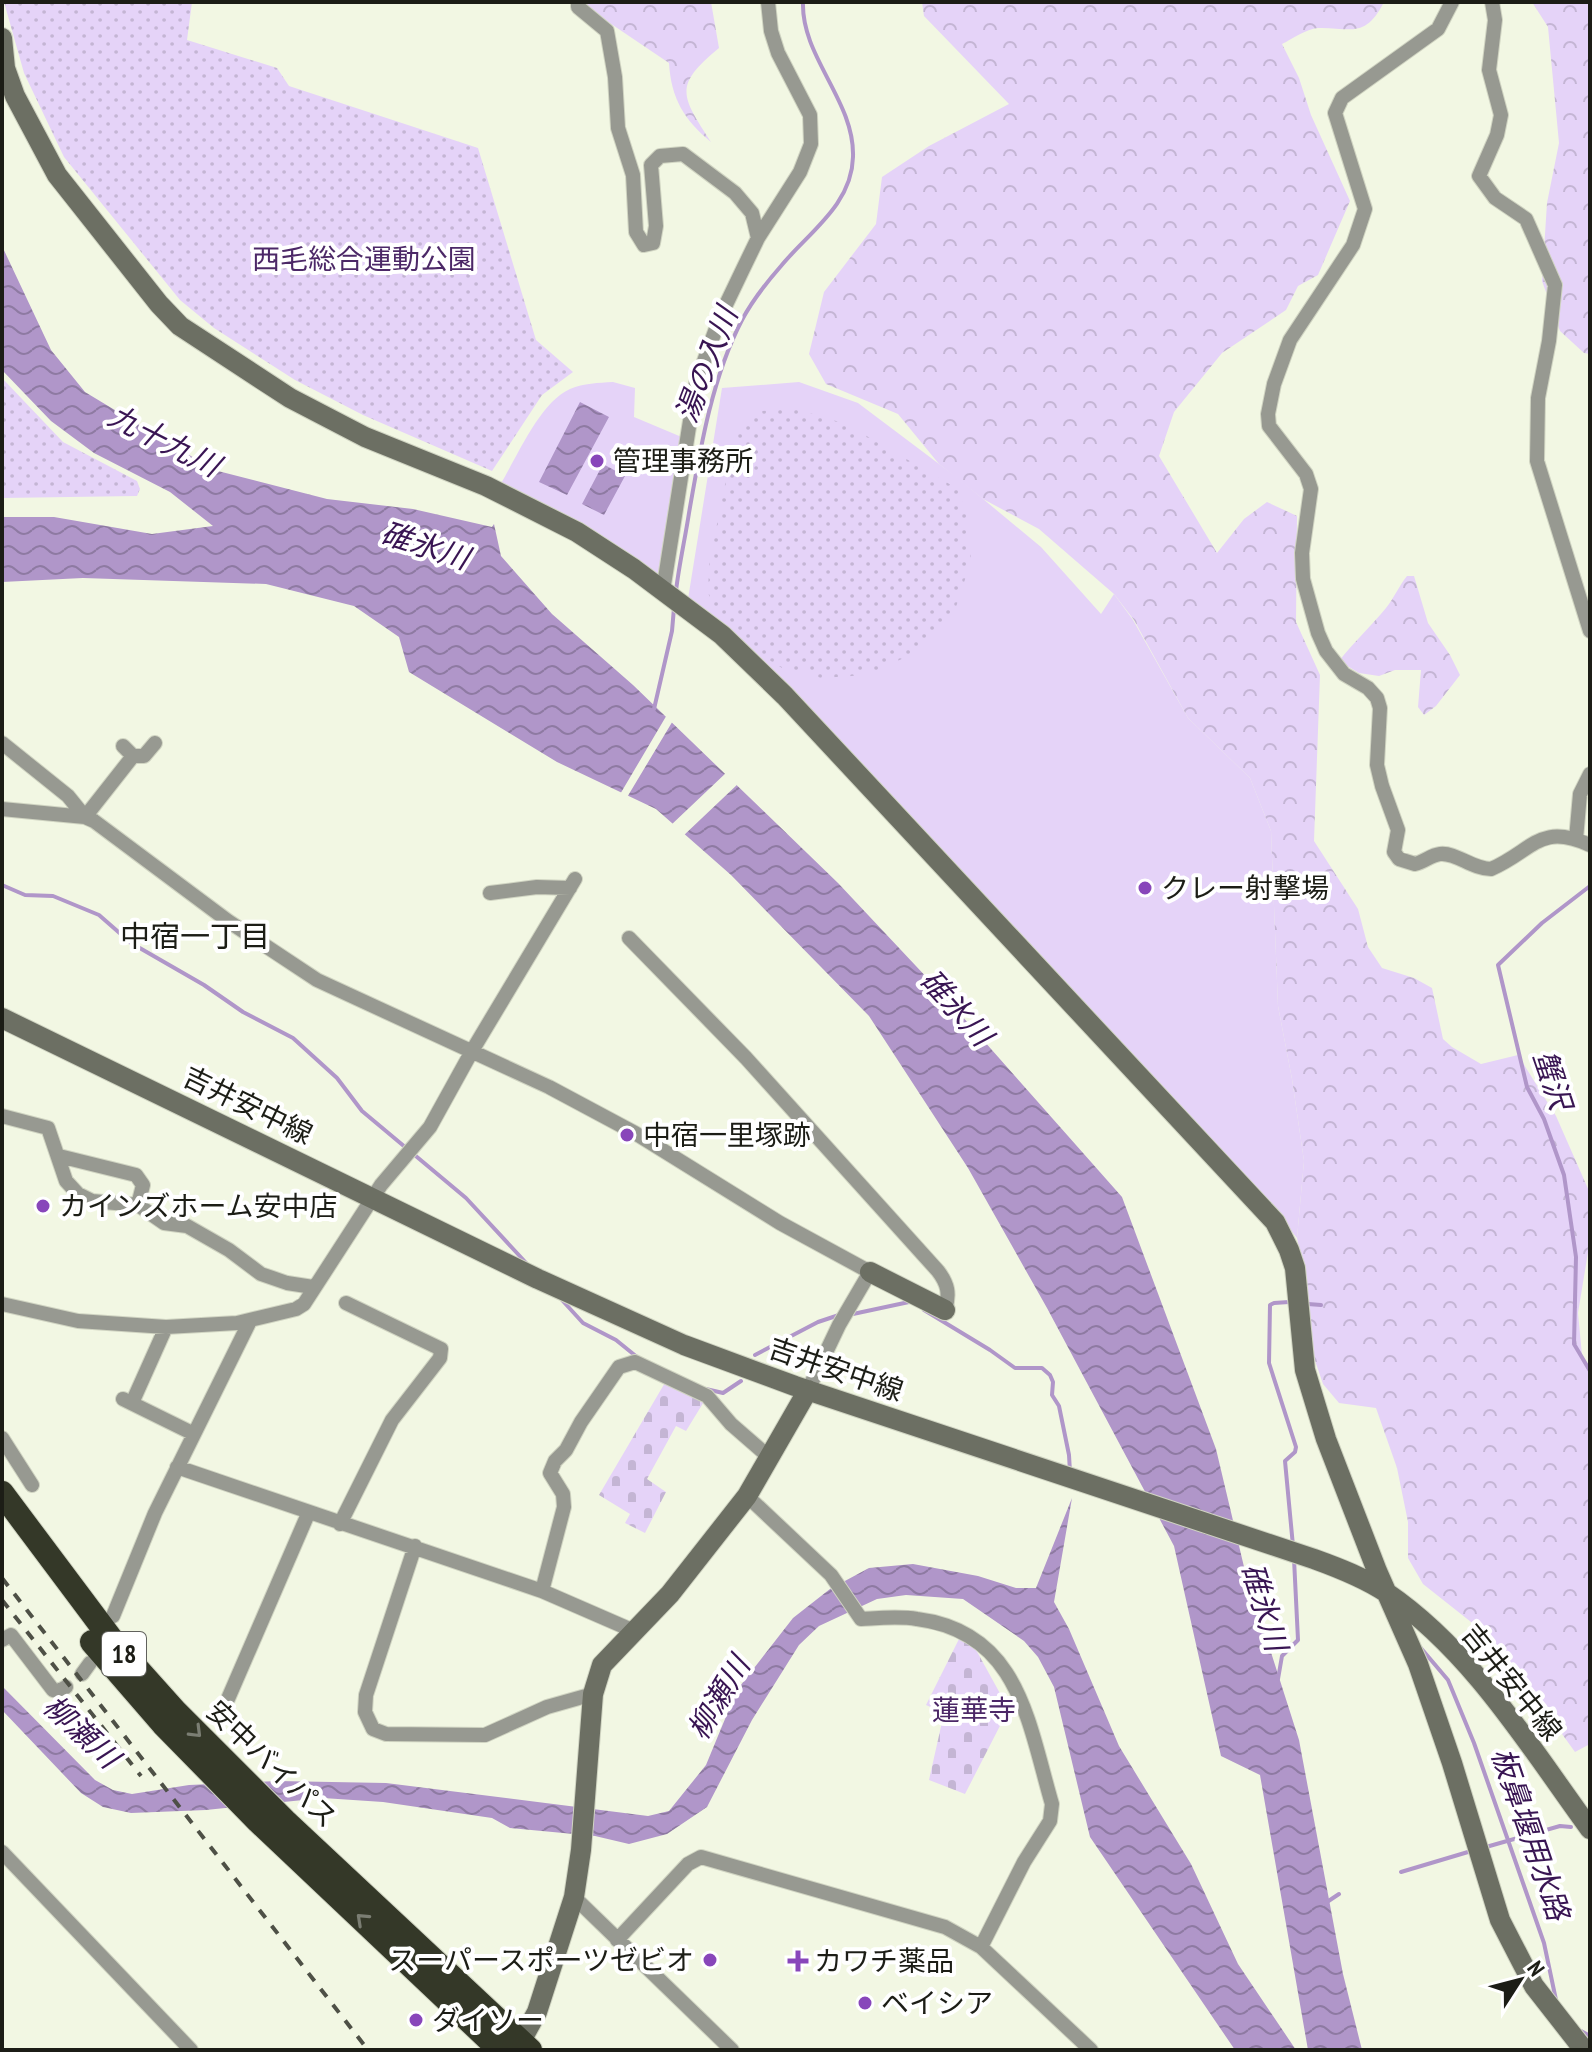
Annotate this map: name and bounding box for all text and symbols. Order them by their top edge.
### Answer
park label: 西毛総合運動公園 [252,240,476,277]
water label: 湯の入川 [666,299,746,427]
water label: 九十九川 [102,395,230,486]
place label: 管理事務所 [613,442,753,479]
marker: 管理事務所 [588,452,606,470]
water label: 碓氷川 [377,512,477,578]
place label: クレー射撃場 [1161,869,1329,906]
marker: クレー射撃場 [1136,879,1154,897]
district label: 中宿一丁目 [120,916,270,955]
water label: 碓氷川 [913,961,1004,1056]
water label: 蟹沢 [1526,1045,1582,1118]
street label: 吉井安中線 [177,1057,319,1152]
place label: 中宿一里塚跡 [643,1116,811,1153]
marker: 中宿一里塚跡 [618,1126,636,1144]
place label: カインズホーム安中店 [59,1187,338,1224]
marker: カインズホーム安中店 [34,1197,52,1215]
street label: 吉井安中線 [764,1328,908,1409]
water label: 碓氷川 [1234,1558,1298,1658]
street label: 吉井安中線 [1454,1616,1571,1748]
road number: 18 [102,1632,146,1676]
water label: 柳瀬川 [678,1646,759,1746]
water label: 柳瀬川 [36,1686,130,1778]
park label: 蓮華寺 [932,1691,1016,1728]
street label: 安中バイパス [199,1692,345,1835]
one-way arrow [187,1723,201,1737]
water label: 板鼻堰用水路 [1484,1742,1580,1928]
one-way arrow [357,1914,371,1929]
north arrow [1480,1940,1560,2020]
place label: スーパースポーツゼビオ [388,1941,694,1978]
place label: カワチ薬品 [814,1942,954,1979]
marker: スーパースポーツゼビオ [701,1951,719,1969]
marker: カワチ薬品 [789,1952,807,1970]
text: N [1521,1955,1551,1981]
place label: ベイシア [881,1984,993,2021]
marker: ベイシア [856,1994,874,2012]
place label: ダイソー [432,2001,544,2038]
marker: ダイソー [407,2011,425,2029]

